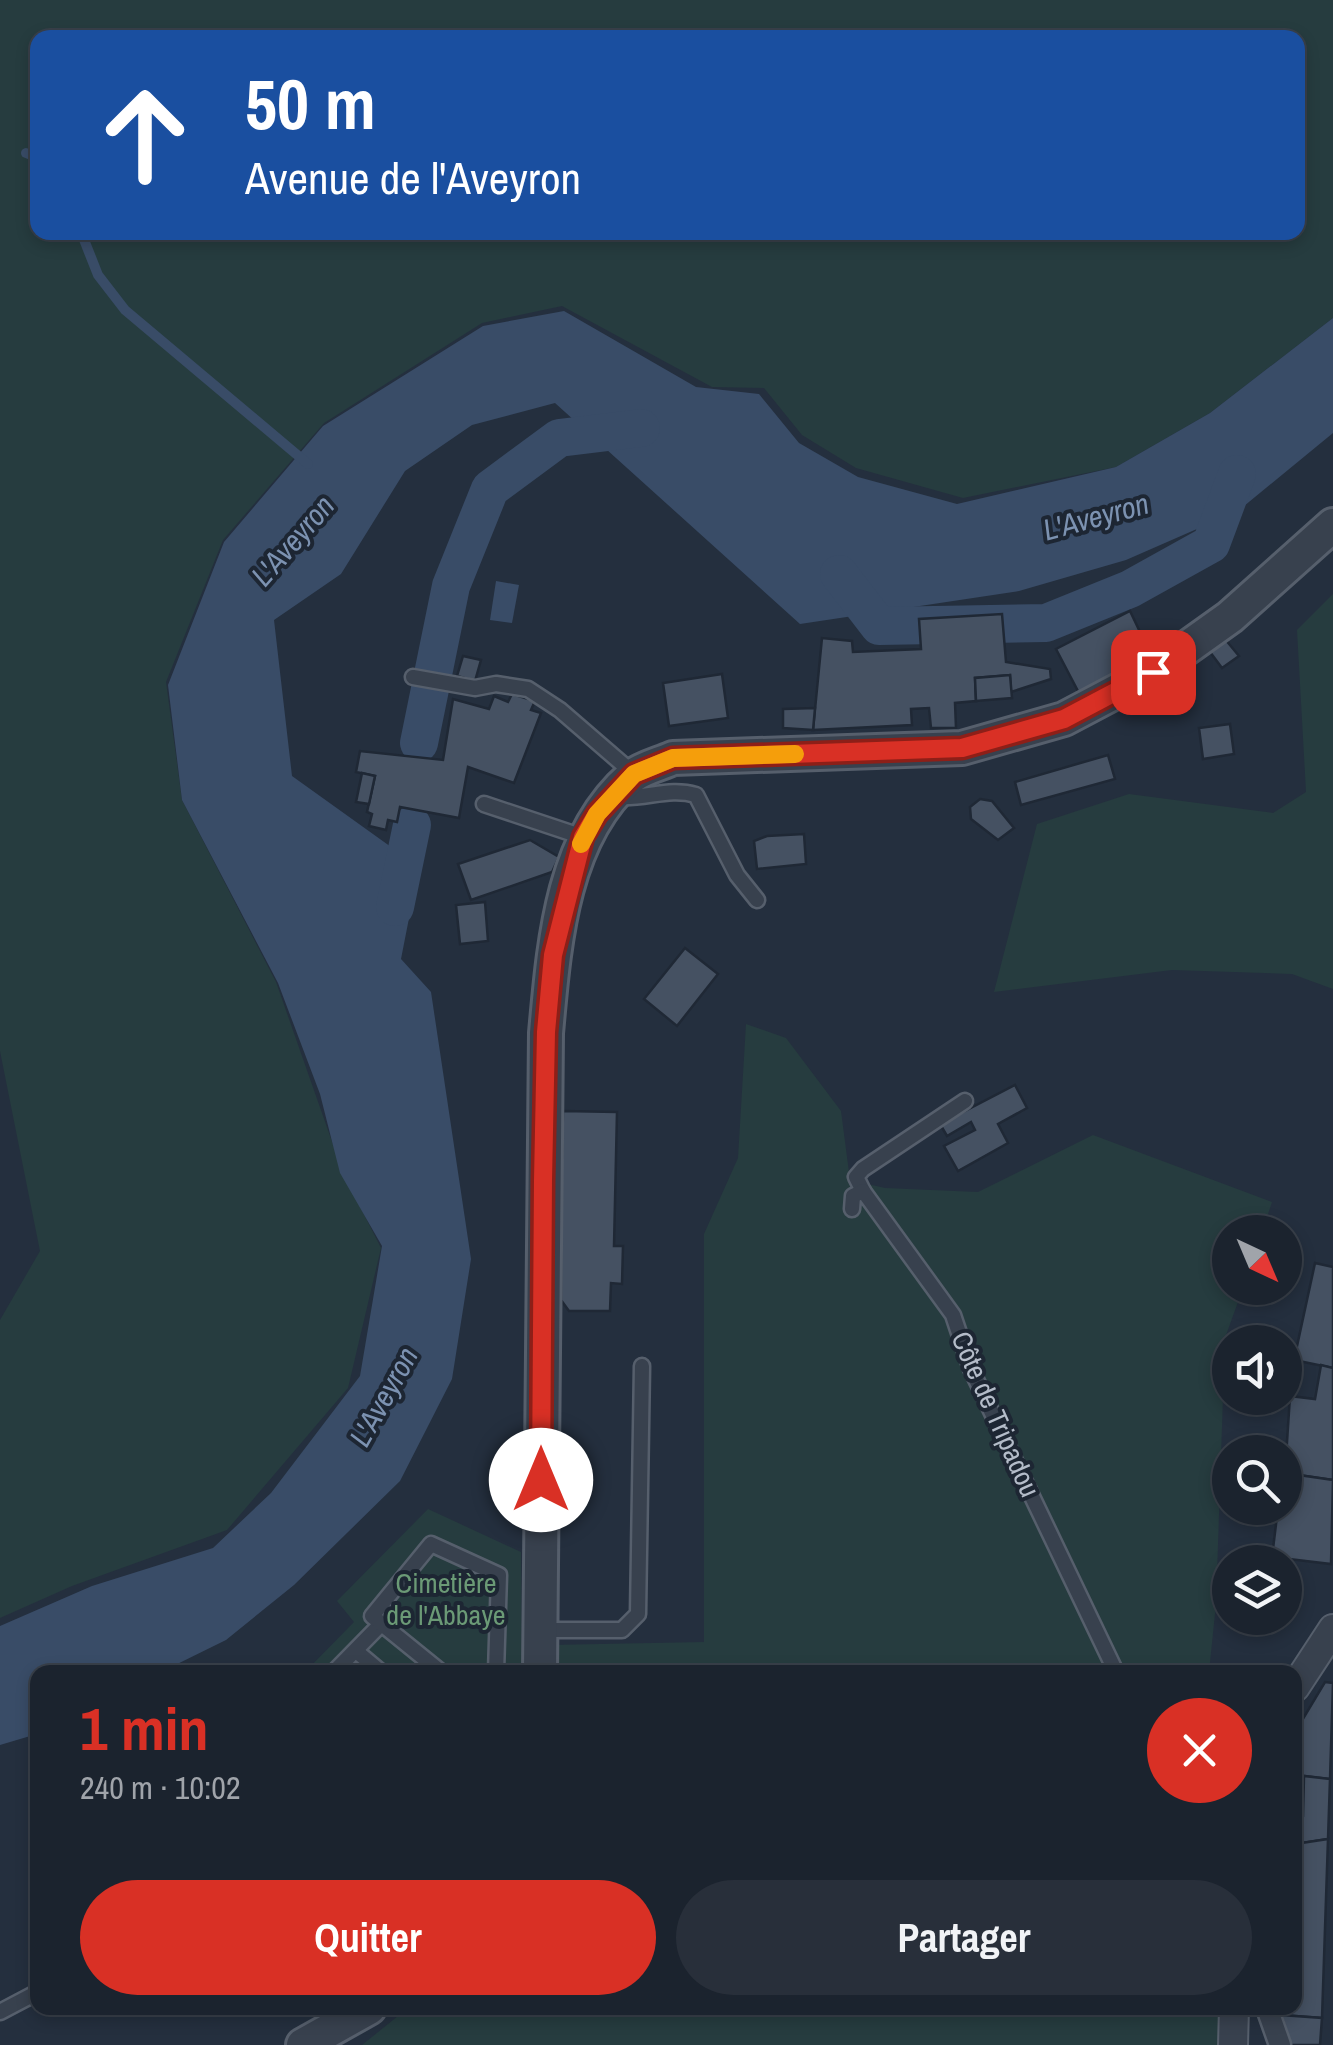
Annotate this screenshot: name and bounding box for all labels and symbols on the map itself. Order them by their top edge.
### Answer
water label: L'Aveyron [1038,483,1153,549]
water label: L'Aveyron [242,486,343,594]
pin [1111,630,1196,715]
north arrow [1212,1215,1302,1305]
street label: Côte de Tripadou [943,1325,1049,1503]
water label: L'Aveyron [339,1340,427,1453]
position arrow [489,1428,593,1532]
park label: Cimetière de l'Abbaye [386,1564,506,1634]

